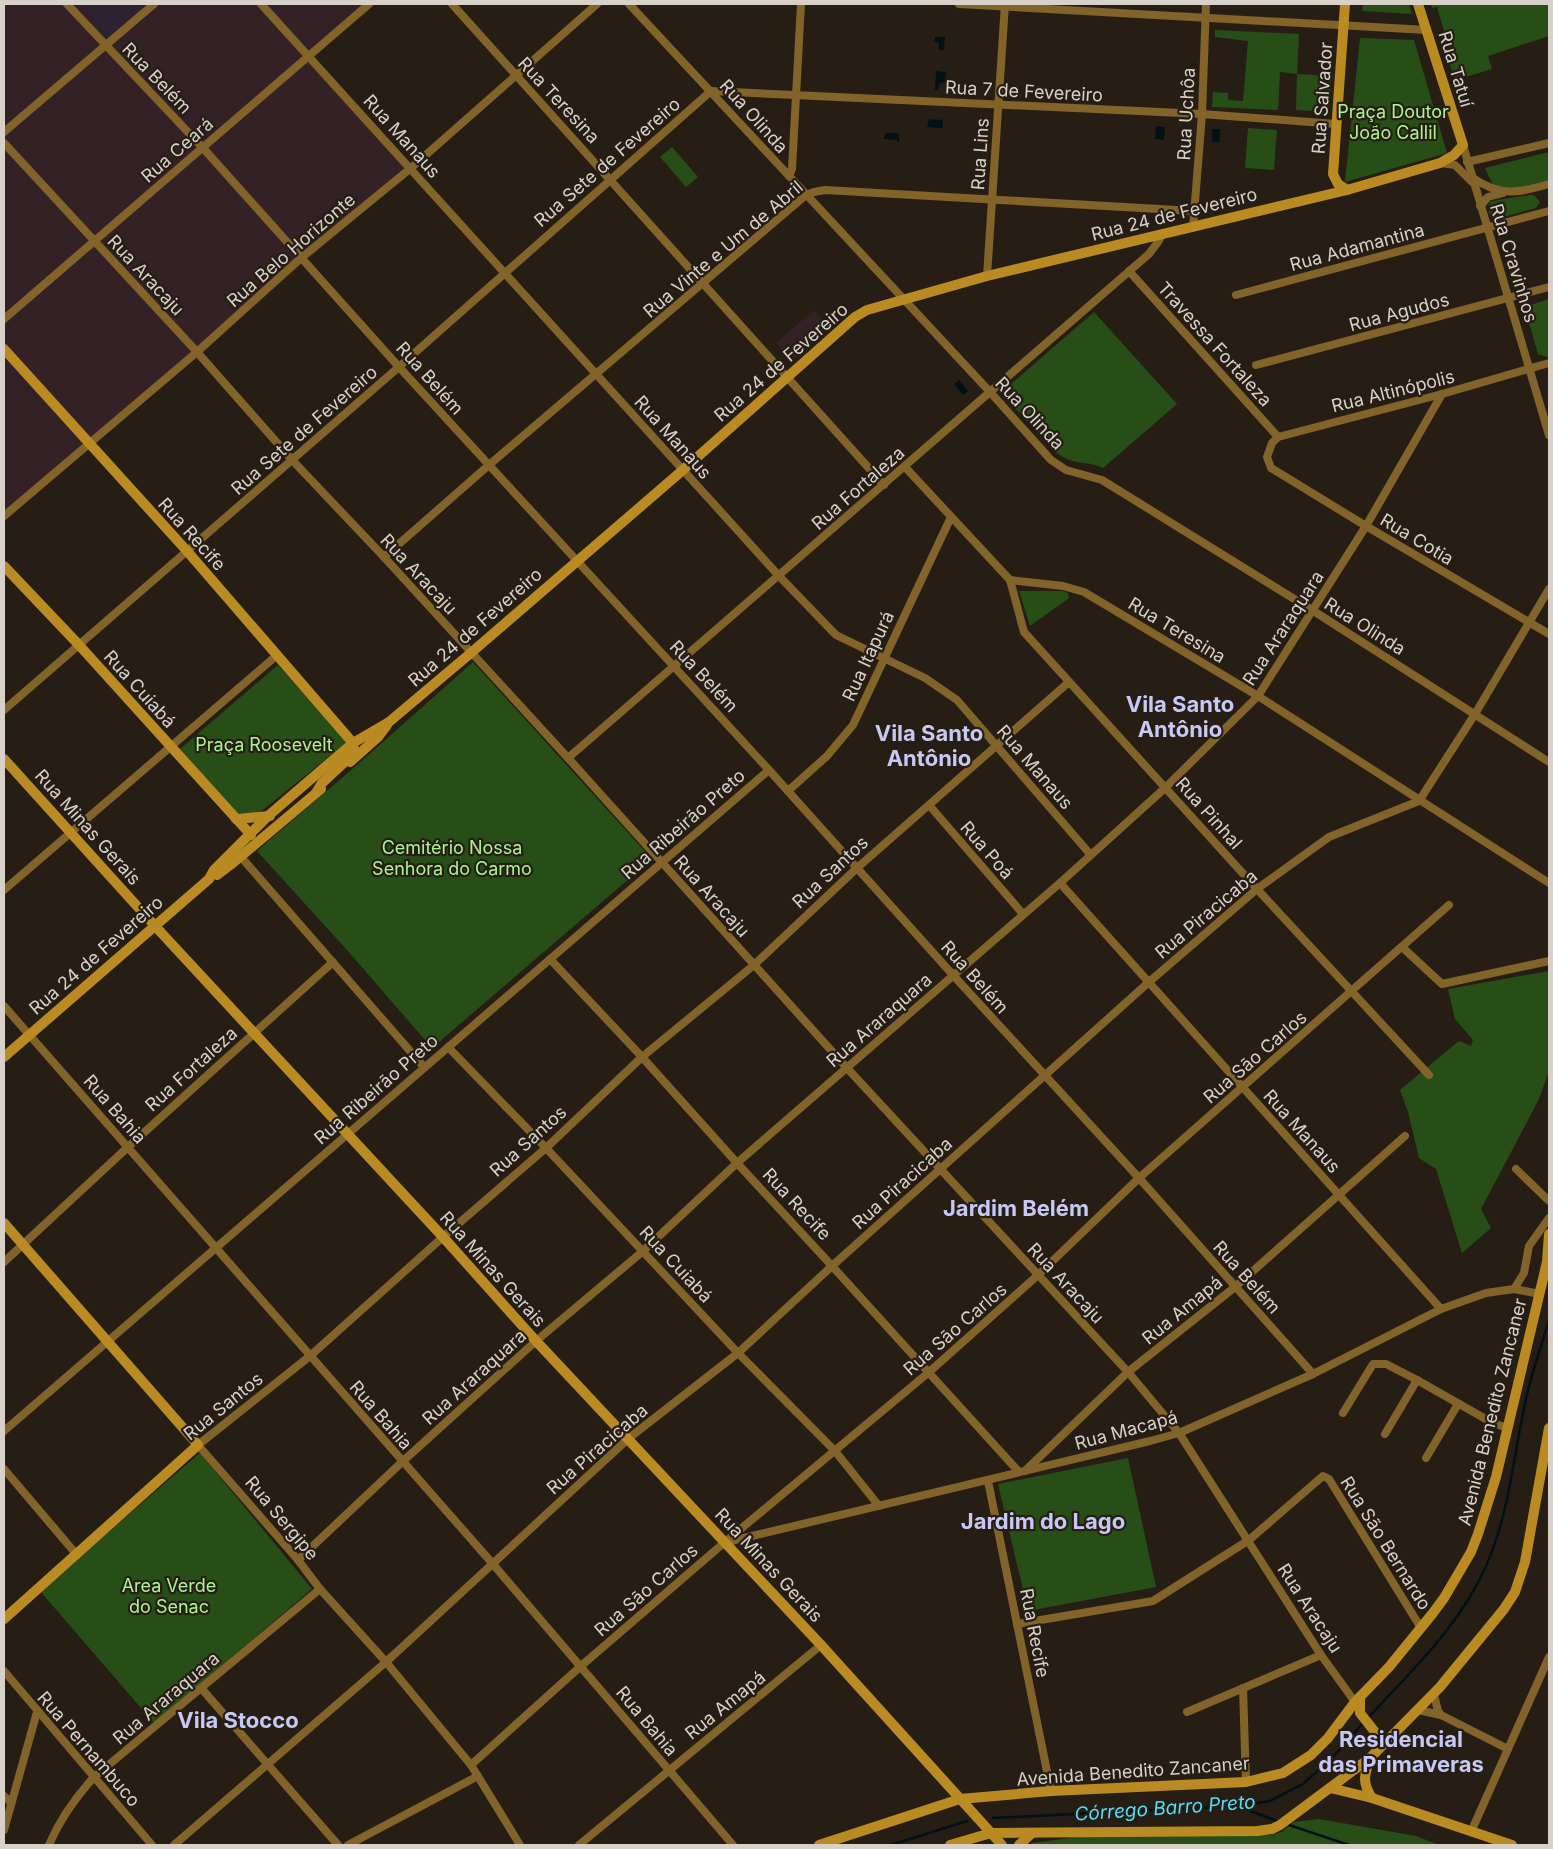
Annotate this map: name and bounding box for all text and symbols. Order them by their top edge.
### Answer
street label: Rua Tatuí [1434,28,1478,110]
street label: Rua Belém [118,38,196,118]
street label: Rua Salvador [1308,41,1336,155]
street label: Rua Teresina [514,53,604,147]
street label: Rua Uchôa [1173,67,1199,161]
street label: Rua Olinda [716,75,792,157]
street label: Rua 7 de Fevereiro [944,76,1104,106]
street label: Rua Manaus [359,90,445,182]
street label: Rua Sete de Fevereiro [530,93,684,231]
park label: Praça Doutor João Callil [1337,101,1449,143]
street label: Rua Ceará [137,113,217,187]
street label: Rua Lins [967,117,993,191]
street label: Rua Vinte e Um de Abril [639,176,807,322]
street label: Rua 24 de Fevereiro [1089,183,1259,245]
street label: Rua Belo Horizonte [223,189,359,311]
street label: Rua Cravinhos [1486,201,1542,325]
street label: Rua Adamantina [1287,219,1427,275]
street label: Rua Aracaju [103,230,189,320]
street label: Travessa Fortaleza [1154,277,1276,411]
street label: Rua Agudos [1347,289,1451,335]
street label: Rua 24 de Fevereiro [710,298,852,426]
street label: Rua Belém [392,337,468,419]
street label: Rua Sete de Fevereiro [227,361,381,499]
street label: Rua Altinópolis [1329,366,1457,416]
street label: Rua Olinda [991,372,1069,454]
street label: Rua Manaus [630,391,716,483]
street label: Rua Fortaleza [807,442,909,534]
street label: Rua Recife [154,493,230,575]
street label: Rua Cotia [1377,509,1457,569]
street label: Rua Aracaju [376,529,462,619]
street label: Rua 24 de Fevereiro [404,563,546,691]
street label: Rua Araraquara [1238,567,1328,689]
street label: Rua Teresina [1125,593,1229,667]
street label: Rua Olinda [1321,593,1409,659]
street label: Rua Itapurá [838,608,898,704]
street label: Rua Belém [666,636,742,716]
street label: Rua Cuiabá [100,646,180,732]
district label: Vila Santo Antônio [1126,691,1234,742]
district label: Vila Santo Antônio [875,720,983,771]
street label: Rua Manaus [993,721,1077,813]
park label: Praça Roosevelt [195,734,333,755]
street label: Rua Minas Gerais [31,765,145,889]
street label: Rua Ribeirão Preto [617,765,749,883]
street label: Rua Pinhal [1171,773,1247,853]
street label: Rua Poá [956,817,1018,883]
street label: Rua Santos [788,832,872,912]
park label: Cemitério Nossa Senhora do Carmo [372,837,532,879]
street label: Rua Aracaju [670,851,754,941]
street label: Rua Piracicaba [1151,865,1261,963]
street label: Rua 24 de Fevereiro [25,891,167,1019]
street label: Rua Belém [937,936,1013,1018]
street label: Rua Araraquara [822,969,936,1071]
street label: Rua São Carlos [1199,1006,1311,1108]
street label: Rua Fortaleza [141,1022,241,1116]
street label: Rua Ribeirão Preto [310,1030,442,1148]
street label: Rua Bahia [79,1070,151,1148]
street label: Rua Manaus [1259,1085,1345,1177]
street label: Rua Santos [485,1101,571,1181]
street label: Rua Piracicaba [848,1133,956,1233]
street label: Rua Recife [758,1164,836,1244]
district label: Jardim Belém [943,1195,1089,1221]
street label: Rua Minas Gerais [436,1207,550,1331]
street label: Rua Cuiabá [635,1221,717,1307]
street label: Rua Belém [1209,1236,1285,1318]
street label: Rua Aracaju [1023,1238,1109,1328]
street label: Rua Amapá [1138,1271,1226,1349]
street label: Rua São Carlos [899,1278,1011,1380]
street label: Avenida Benedito Zancaner [1454,1296,1530,1528]
street label: Rua Araraquara [418,1325,530,1429]
street label: Rua Santos [179,1368,267,1444]
street label: Rua Bahia [345,1376,417,1454]
street label: Rua Piracicaba [542,1400,652,1498]
street label: Rua Macapá [1072,1406,1180,1454]
street label: Rua Sergipe [241,1472,323,1564]
street label: Rua São Bernardo [1336,1472,1436,1614]
street label: Rua Minas Gerais [711,1504,827,1626]
district label: Jardim do Lago [961,1508,1125,1534]
street label: Rua São Carlos [590,1539,702,1641]
street label: Rua Aracaju [1273,1559,1347,1657]
park label: Area Verde do Senac [122,1575,216,1617]
street label: Rua Recife [1016,1587,1054,1679]
street label: Rua Araraquara [109,1647,223,1749]
street label: Rua Amapá [681,1666,769,1744]
street label: Rua Bahia [612,1682,682,1760]
street label: Rua Pernambuco [33,1687,145,1811]
district label: Vila Stocco [177,1707,299,1733]
district label: Residencial das Primaveras [1318,1726,1484,1777]
street label: Avenida Benedito Zancaner [1016,1752,1250,1790]
water label: Córrego Barro Preto [1074,1790,1256,1826]

